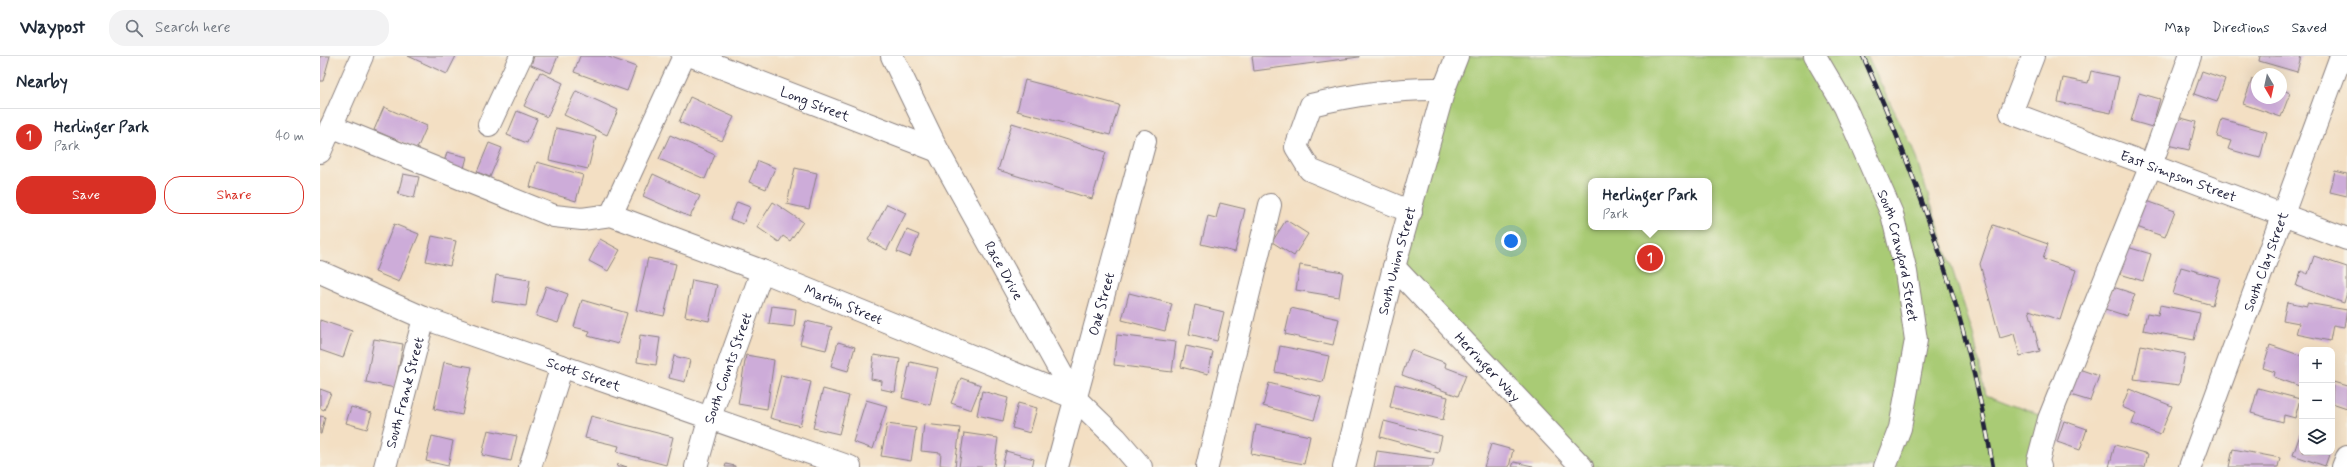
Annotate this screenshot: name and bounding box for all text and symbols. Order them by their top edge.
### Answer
search box [109,10,389,46]
text: Waypost [20,15,85,40]
icon: search [123,17,145,39]
text: Search here [155,18,231,38]
text: Map [2164,19,2190,37]
text: Directions [2212,19,2270,37]
text: Saved [2292,19,2327,37]
north arrow [2251,68,2287,104]
text: Nearby [16,71,68,93]
street label: Long Street [777,83,853,126]
text: Herlinger Park [54,118,149,138]
text: 1 [26,128,32,145]
text: 40 m [275,128,304,145]
text: Park [54,138,80,155]
street label: East Simpson Street [2118,147,2239,207]
button: Save [16,176,156,214]
button: Share [164,176,304,214]
popup [1588,178,1712,230]
text: Herlinger Park [1603,186,1697,206]
street label: South Crawford Street [1872,187,1921,324]
street label: South Union Street [1374,204,1421,317]
text: Park [1603,206,1628,223]
street label: South Clay Street [2240,209,2293,314]
your location [1501,231,1521,251]
street label: Race Drive [980,238,1027,304]
pin: 1 [1637,243,1663,273]
street label: Oak Street [1085,270,1119,338]
street label: Martin Street [801,281,885,329]
street label: South Counts Street [701,310,757,426]
street label: Herringer Way [1450,329,1524,406]
street label: South Frank Street [382,335,429,450]
map controls [2299,347,2335,455]
button: + [2299,347,2335,383]
street label: Scott Street [544,354,624,396]
button: − [2299,383,2335,419]
button: layers [2299,419,2335,455]

